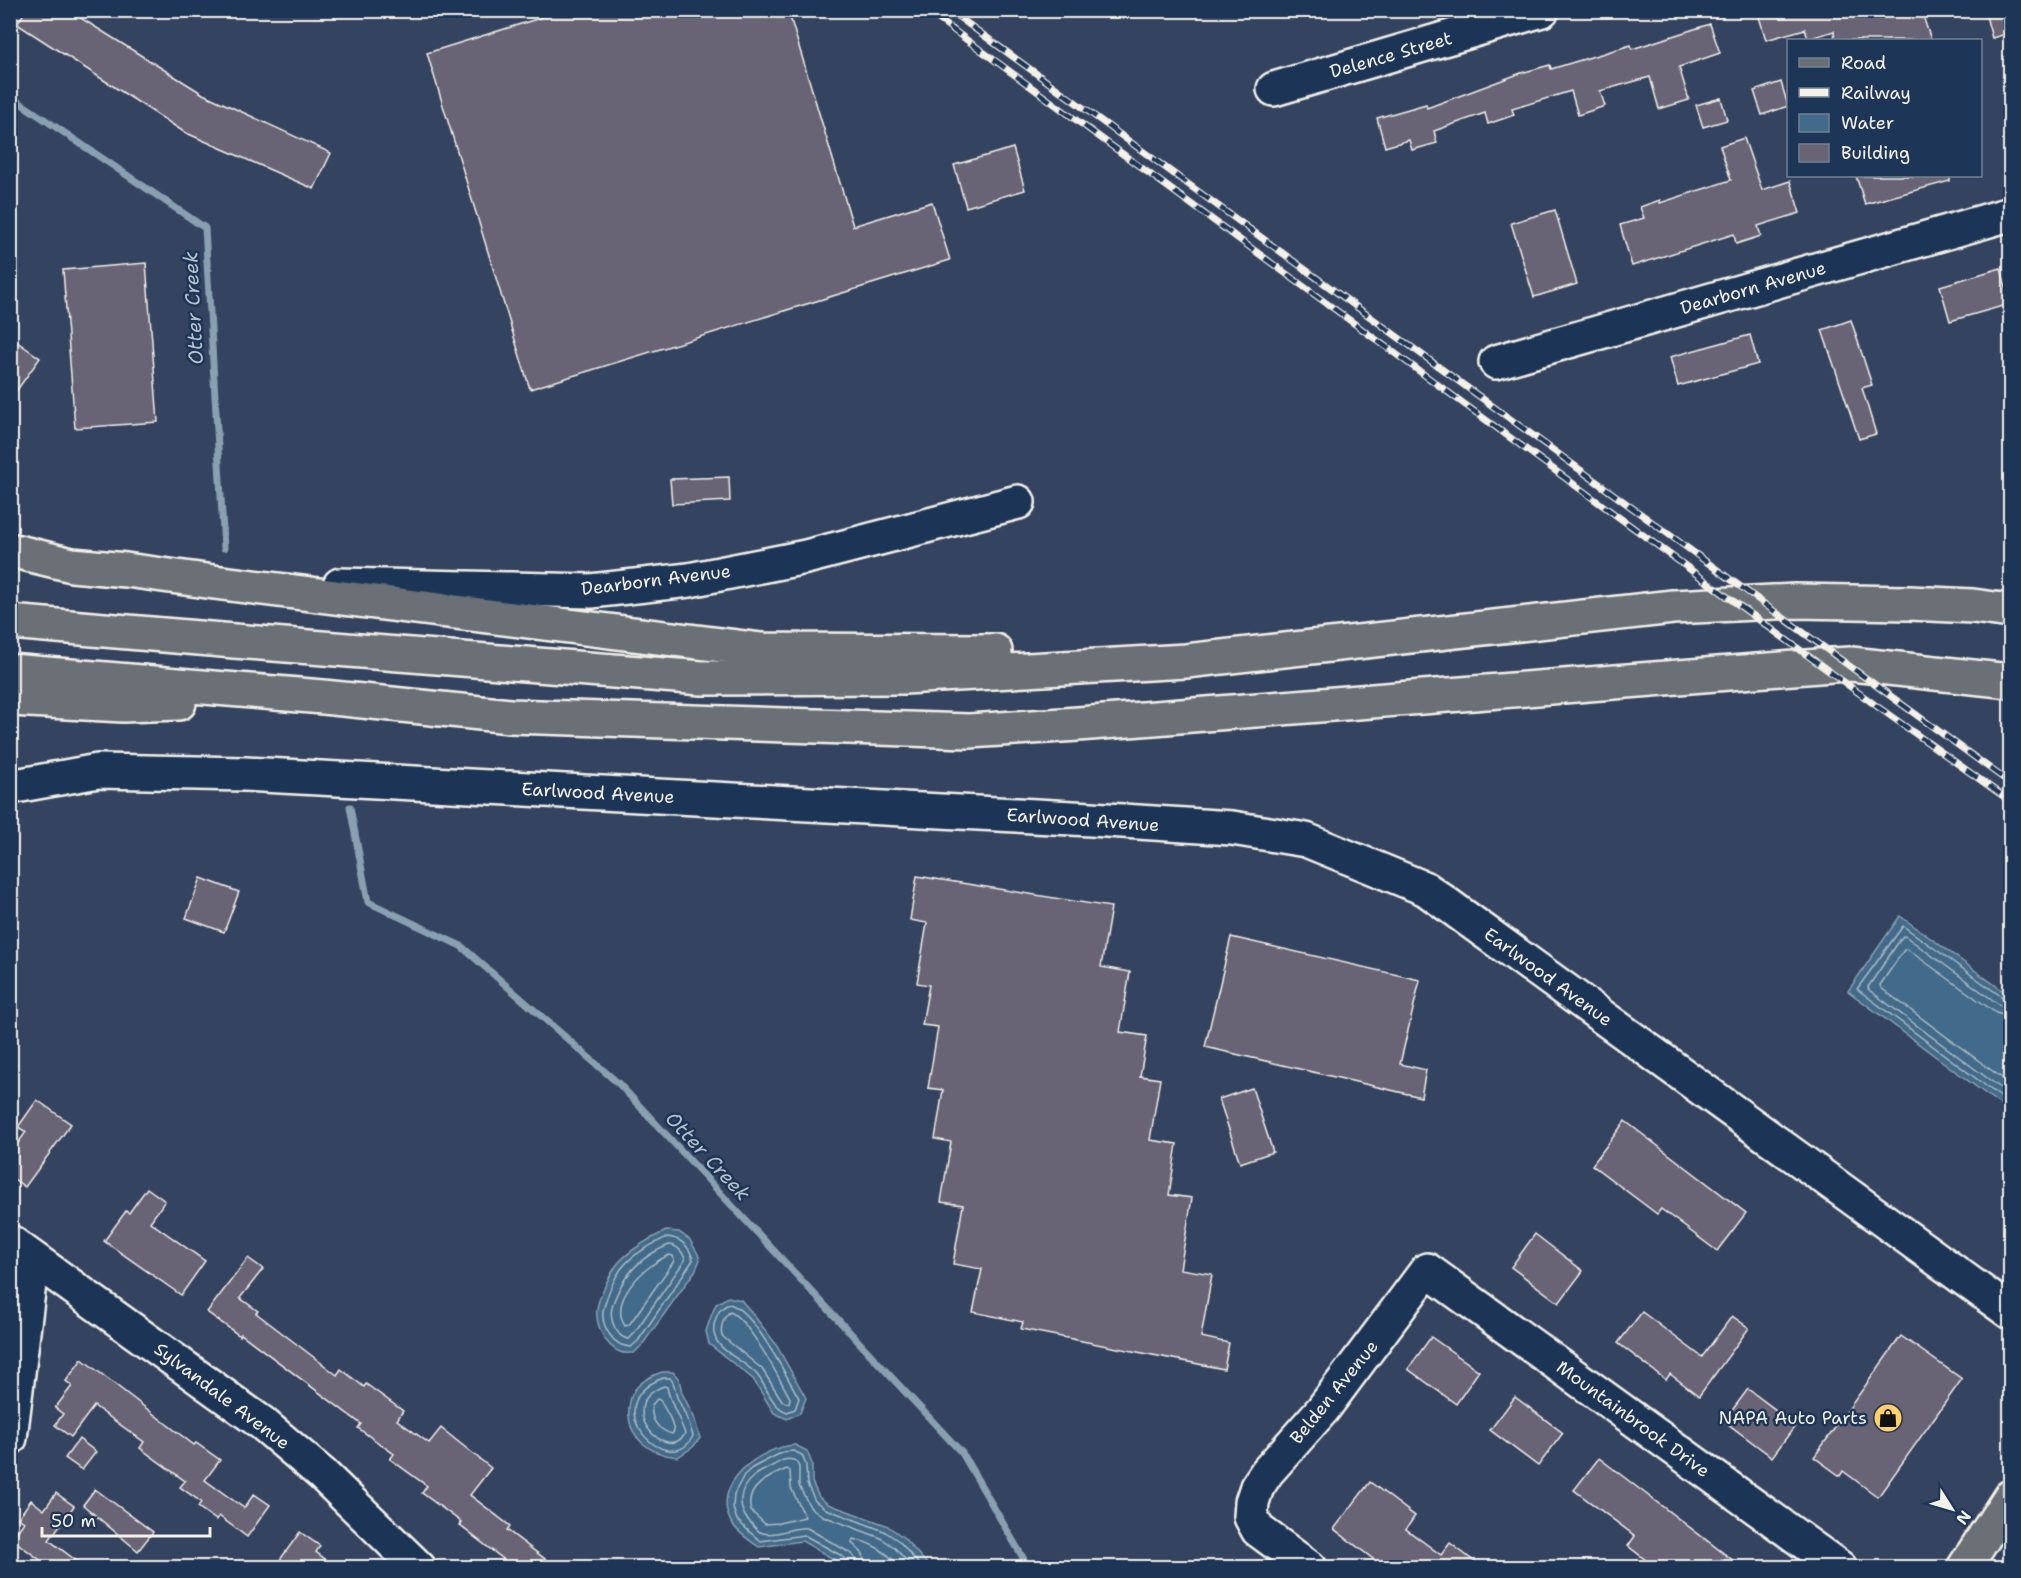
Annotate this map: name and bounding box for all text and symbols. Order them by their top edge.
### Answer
street label: Delence Street [1327,26,1455,84]
legend [1787,39,1982,177]
text: Road [1841,51,1886,75]
text: Railway [1841,81,1911,105]
text: Water [1841,111,1894,135]
text: Building [1841,141,1910,165]
water label: Otter Creek [177,250,209,365]
street label: Dearborn Avenue [1677,256,1829,320]
street label: Dearborn Avenue [580,559,732,601]
street label: Earlwood Avenue [521,777,675,809]
street label: Earlwood Avenue [1006,803,1160,837]
street label: Earlwood Avenue [1479,922,1617,1032]
water label: Otter Creek [660,1106,756,1207]
street label: Belden Avenue [1285,1335,1383,1449]
street label: Sylvandale Avenue [149,1337,295,1455]
street label: Mountainbrook Drive [1552,1355,1714,1483]
shop icon: NAPA Auto Parts [1872,1402,1904,1434]
place label: NAPA Auto Parts [1719,1406,1867,1430]
north arrow [1922,1479,1982,1539]
scale bar [42,1500,210,1538]
text: N [1951,1506,1976,1529]
text: 50 m [51,1509,96,1533]

